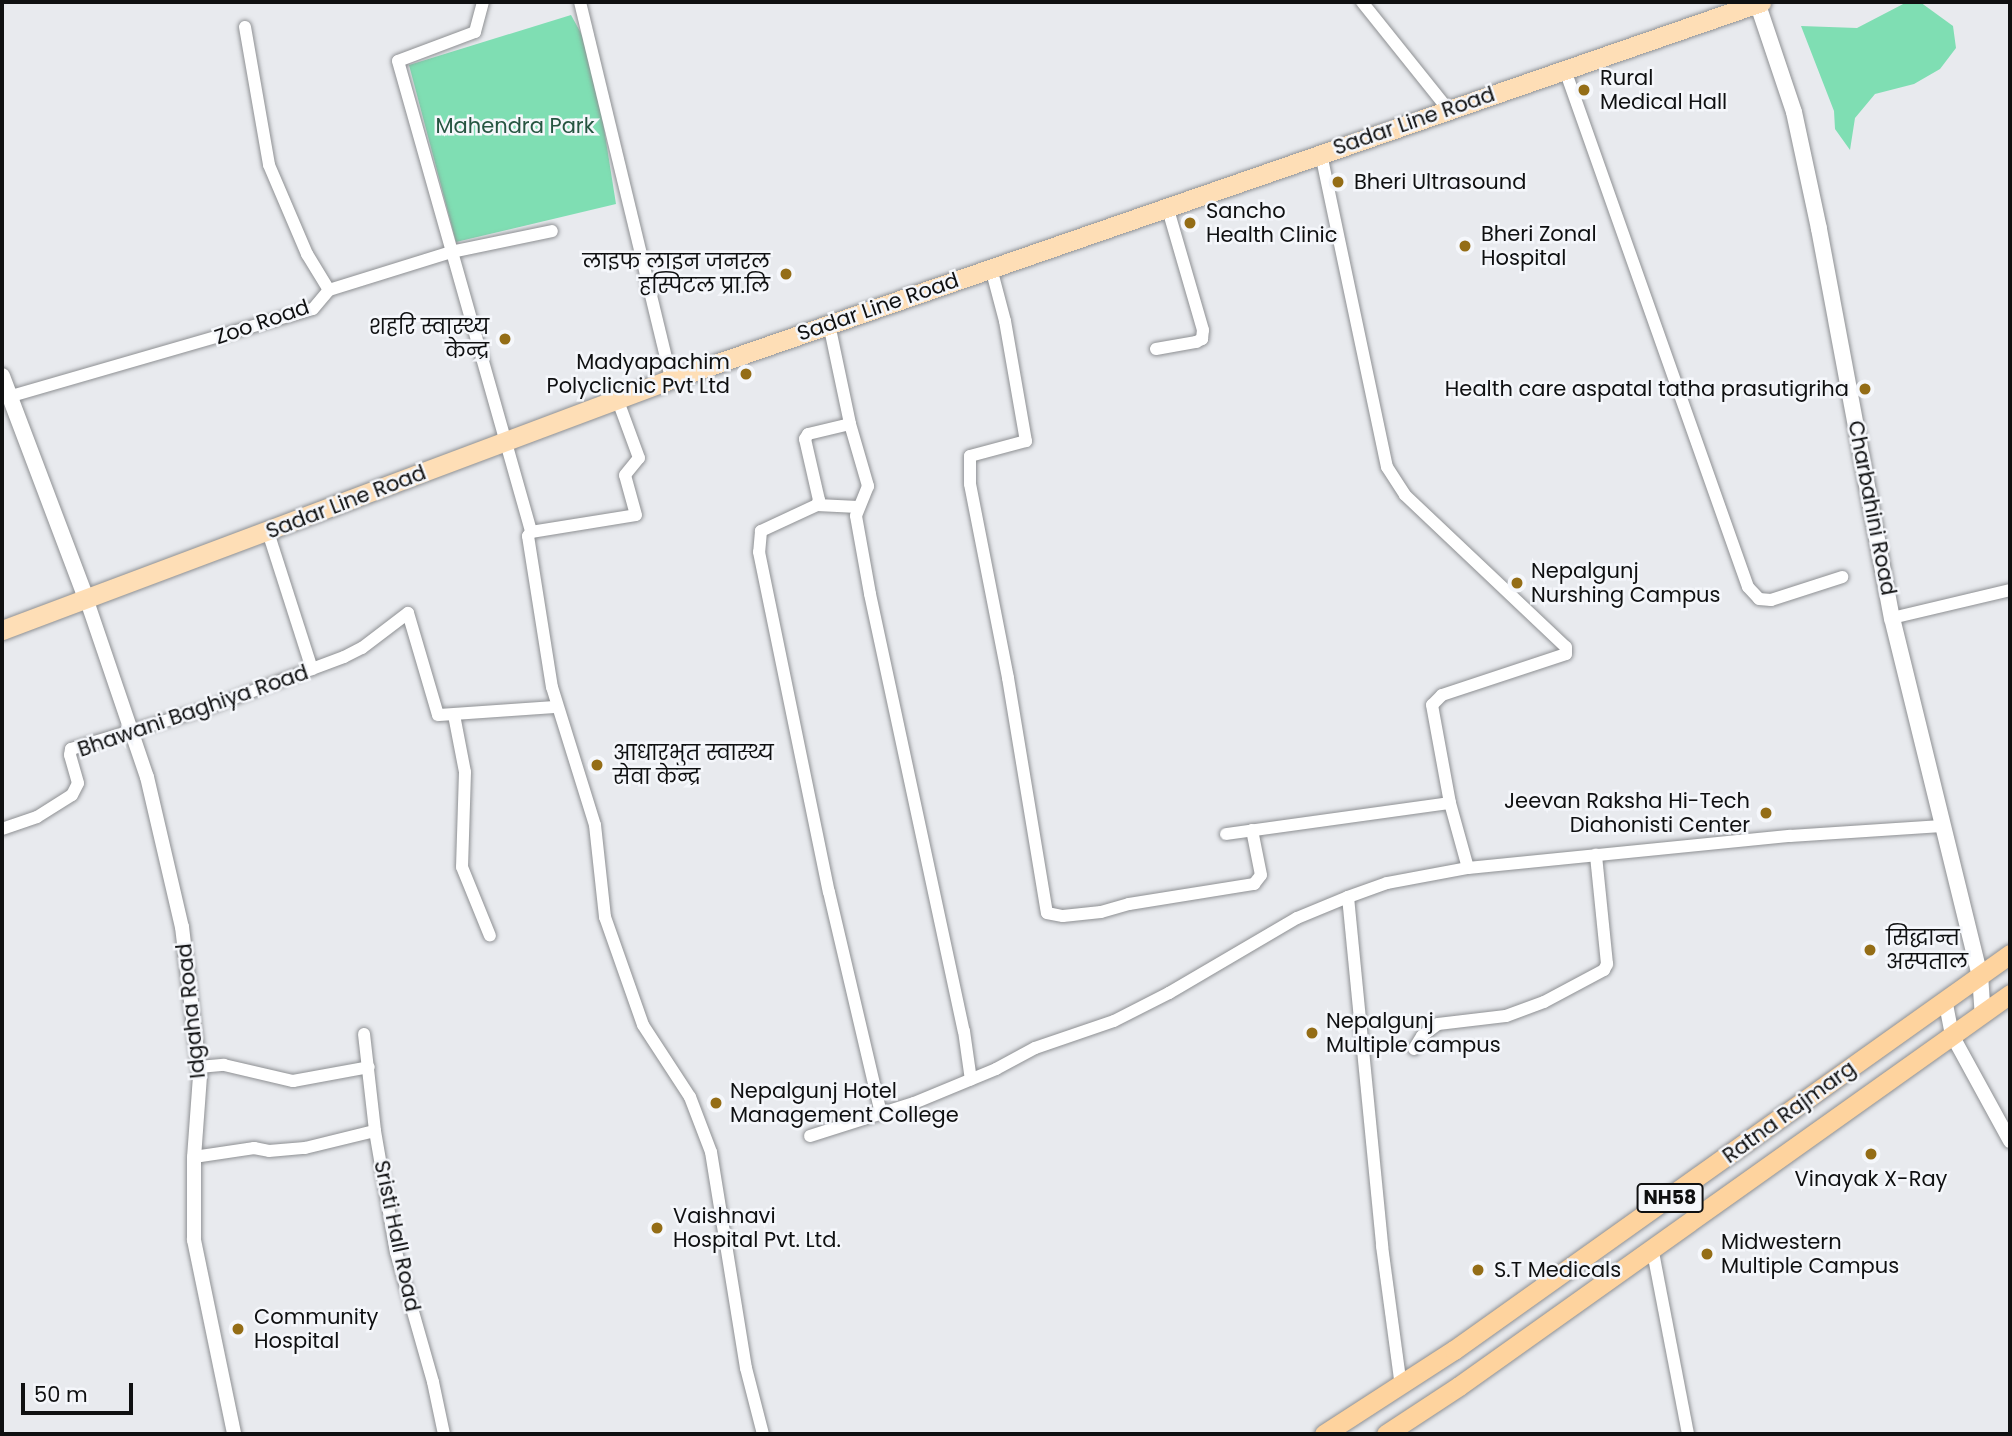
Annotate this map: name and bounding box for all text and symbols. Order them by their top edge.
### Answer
place label: Rural Medical Hall [1600,65,1727,115]
marker: Rural Medical Hall [1574,80,1594,100]
street label: Sadar Line Road [1330,82,1498,160]
park label: Mahendra Park [435,113,595,139]
place label: Bheri Ultrasound [1354,169,1526,195]
marker: Bheri Ultrasound [1328,172,1348,192]
place label: Sancho Health Clinic [1206,198,1338,248]
marker: Sancho Health Clinic [1180,213,1200,233]
place label: Bheri Zonal Hospital [1481,221,1597,271]
marker: Bheri Zonal Hospital [1455,236,1475,256]
place label: लाइफ लाइन जनरल हस्पिटल प्रा.लि [582,249,770,299]
marker: लाइफ लाइन जनरल हस्पिटल प्रा.लि [776,264,796,284]
street label: Sadar Line Road [794,268,962,346]
street label: Zoo Road [211,294,313,350]
place label: शहरि स्वास्थ्य केन्द्र [369,314,489,364]
marker: शहरि स्वास्थ्य केन्द्र [495,329,515,349]
place label: Madyapachim Polyclicnic Pvt Ltd [547,349,730,399]
marker: Madyapachim Polyclicnic Pvt Ltd [736,364,756,384]
place label: Health care aspatal tatha prasutigriha [1445,376,1849,402]
marker: Health care aspatal tatha prasutigriha [1855,379,1875,399]
street label: Charbahini Road [1843,418,1901,598]
street label: Sadar Line Road [262,460,430,544]
place label: Nepalgunj Nurshing Campus [1531,558,1720,608]
marker: Nepalgunj Nurshing Campus [1509,575,1525,591]
street label: Bhawani Baghiya Road [74,660,312,762]
place label: आधारभुत स्वास्थ्य सेवा केन्द्र [613,740,774,790]
marker: आधारभुत स्वास्थ्य सेवा केन्द्र [587,755,607,775]
place label: Jeevan Raksha Hi-Tech Diahonisti Center [1504,788,1750,838]
marker: Jeevan Raksha Hi-Tech Diahonisti Center [1756,803,1776,823]
place label: सिद्धान्त अस्पताल [1886,925,1968,975]
marker: सिद्धान्त अस्पताल [1860,940,1880,960]
street label: Idgaha Road [171,942,211,1080]
place label: Nepalgunj Multiple campus [1326,1008,1501,1058]
marker: Nepalgunj Multiple campus [1304,1025,1320,1041]
street label: Ratna Rajmarg [1718,1055,1860,1169]
place label: Nepalgunj Hotel Management College [730,1078,959,1128]
marker: Nepalgunj Hotel Management College [708,1095,724,1111]
marker: Vinayak X-Ray [1861,1144,1881,1164]
street label: Sristi Hall Road [369,1158,425,1314]
place label: Vinayak X-Ray [1795,1166,1947,1192]
road number: NH58 [1635,1182,1705,1214]
place label: Vaishnavi Hospital Pvt. Ltd. [673,1203,841,1253]
marker: Vaishnavi Hospital Pvt. Ltd. [647,1218,667,1238]
place label: Midwestern Multiple Campus [1721,1229,1899,1279]
marker: Midwestern Multiple Campus [1699,1246,1715,1262]
place label: S.T Medicals [1494,1257,1621,1283]
marker: S.T Medicals [1468,1260,1488,1280]
place label: Community Hospital [254,1304,378,1354]
marker: Community Hospital [228,1319,248,1339]
scale bar [24,1370,136,1414]
text: 50 m [34,1380,88,1409]

